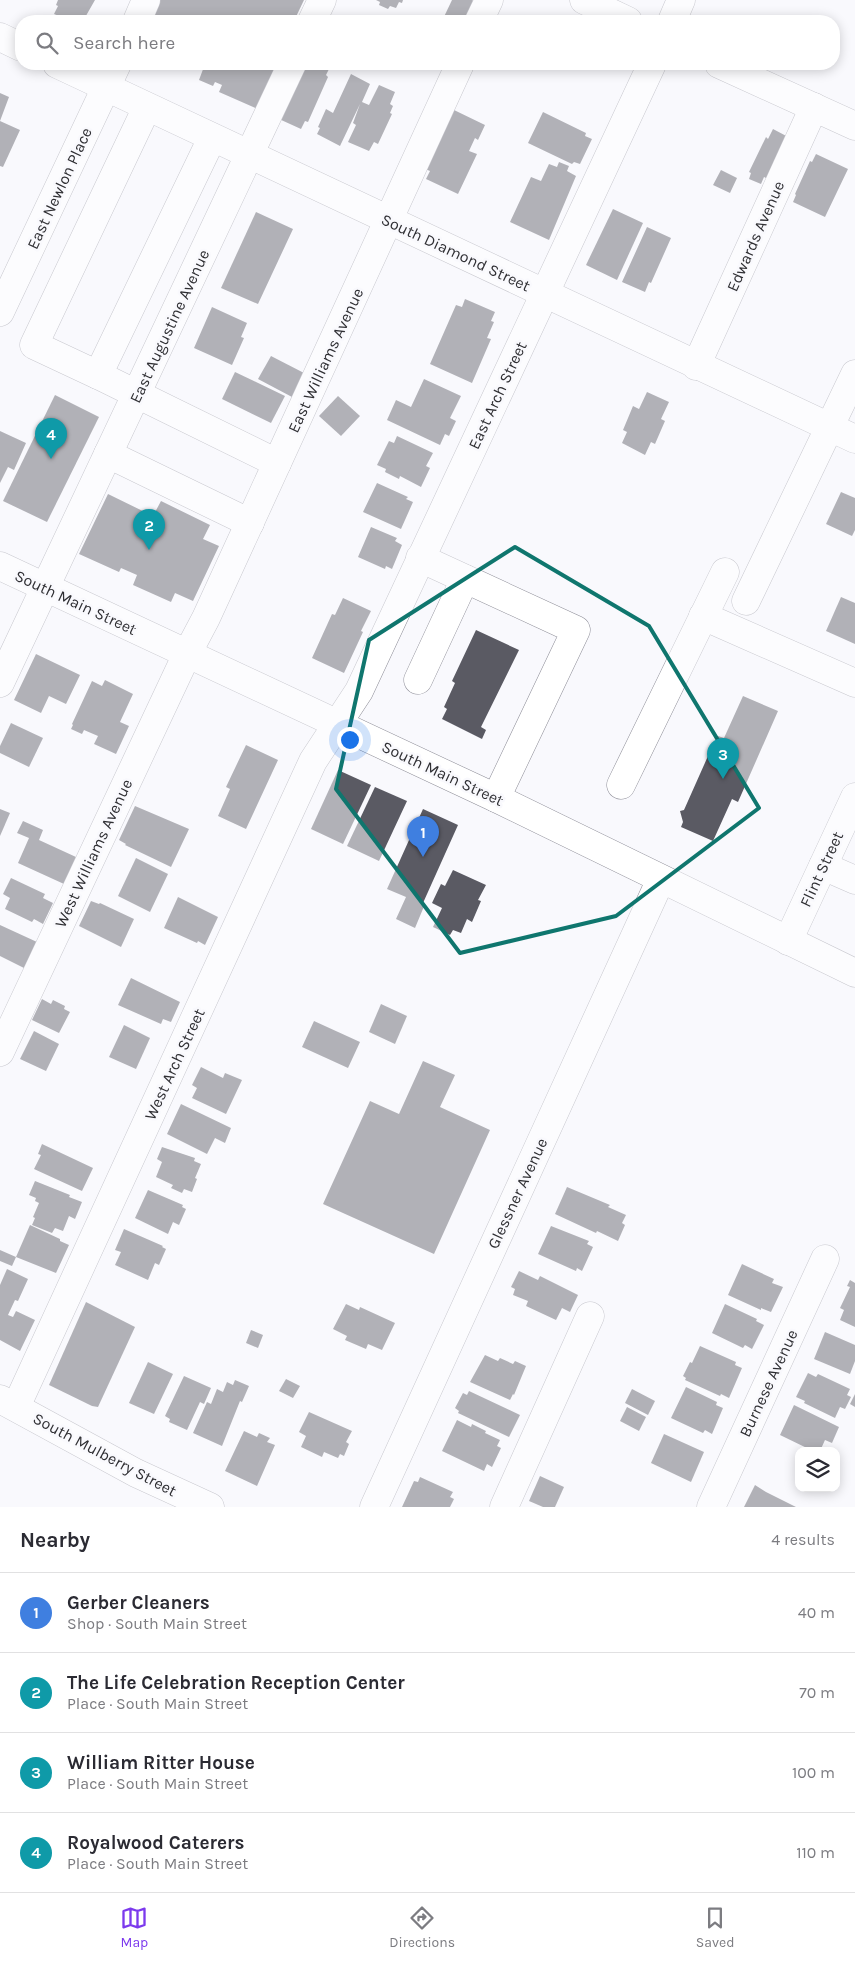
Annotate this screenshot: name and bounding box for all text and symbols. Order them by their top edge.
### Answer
search box [15,15,840,70]
icon: search [33,29,61,57]
text: Search here [73,32,175,54]
street label: East Newlon Place [23,124,96,252]
street label: Edwards Avenue [723,178,788,294]
street label: South Diamond Street [378,210,533,295]
street label: East Augustine Avenue [126,246,213,406]
street label: East Williams Avenue [284,285,367,436]
street label: East Arch Street [464,338,531,452]
pin: 4 [35,418,67,459]
pin: 2 [133,509,165,550]
street label: South Main Street [12,566,140,639]
your location [337,727,363,753]
street label: South Main Street [379,737,507,810]
pin: 3 [707,738,739,779]
street label: West Williams Avenue [51,776,136,930]
pin: 1 [407,816,439,857]
street label: Flint Street [796,828,847,910]
street label: West Arch Street [140,1005,209,1123]
street label: Glessner Avenue [483,1135,551,1252]
street label: Burnese Avenue [735,1326,802,1440]
street label: South Mulberry Street [30,1409,180,1500]
map controls [795,1447,840,1492]
button: layers [795,1447,840,1492]
text: Nearby [20,1528,90,1552]
text: 4 results [771,1530,835,1549]
text: Gerber Cleaners [67,1592,210,1614]
text: 1 [33,1603,39,1622]
text: 40 m [798,1603,835,1622]
text: Shop · South Main Street [67,1614,247,1633]
text: The Life Celebration Reception Center [67,1672,405,1694]
text: 2 [31,1683,41,1702]
text: 70 m [799,1683,835,1702]
text: Place · South Main Street [67,1694,248,1713]
text: William Ritter House [67,1752,255,1774]
text: 3 [31,1763,41,1782]
text: 100 m [792,1763,835,1782]
text: Place · South Main Street [67,1774,248,1793]
text: Royalwood Caterers [67,1832,245,1854]
text: 4 [31,1843,41,1862]
text: 110 m [796,1843,835,1862]
text: Place · South Main Street [67,1854,248,1873]
tab: Map [120,1904,148,1951]
tab: Directions [389,1904,455,1951]
tab: Saved [696,1904,735,1951]

